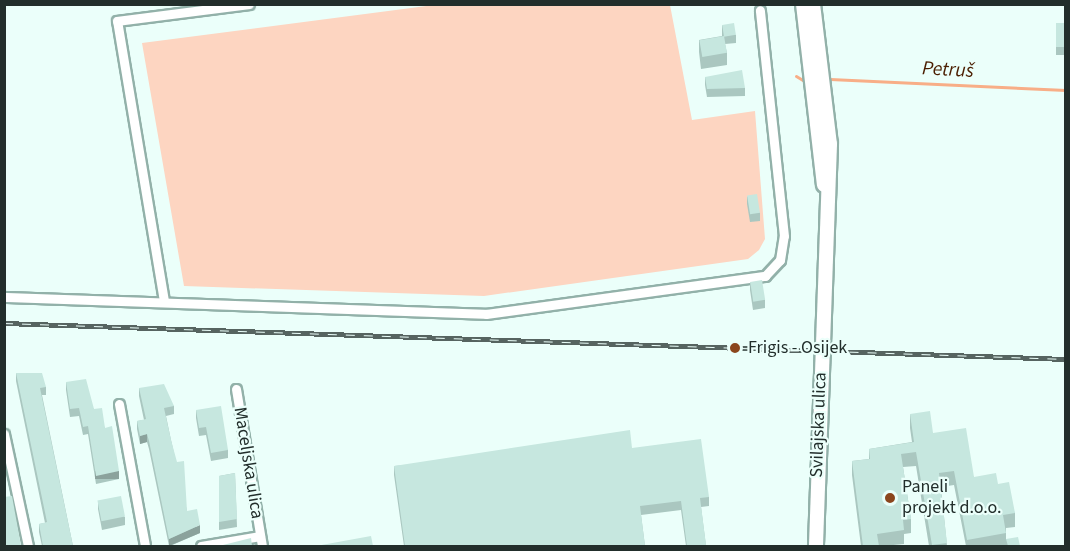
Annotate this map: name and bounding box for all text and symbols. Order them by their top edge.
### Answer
water label: Petruš [922,57,974,83]
place label: Frigis - Osijek [748,337,847,359]
marker: Frigis - Osijek [726,339,744,357]
street label: Svilajska ulica [806,372,832,478]
street label: Maceljska ulica [228,406,268,520]
place label: Paneli projekt d.o.o. [902,477,1002,520]
marker: Paneli projekt d.o.o. [883,491,897,505]

